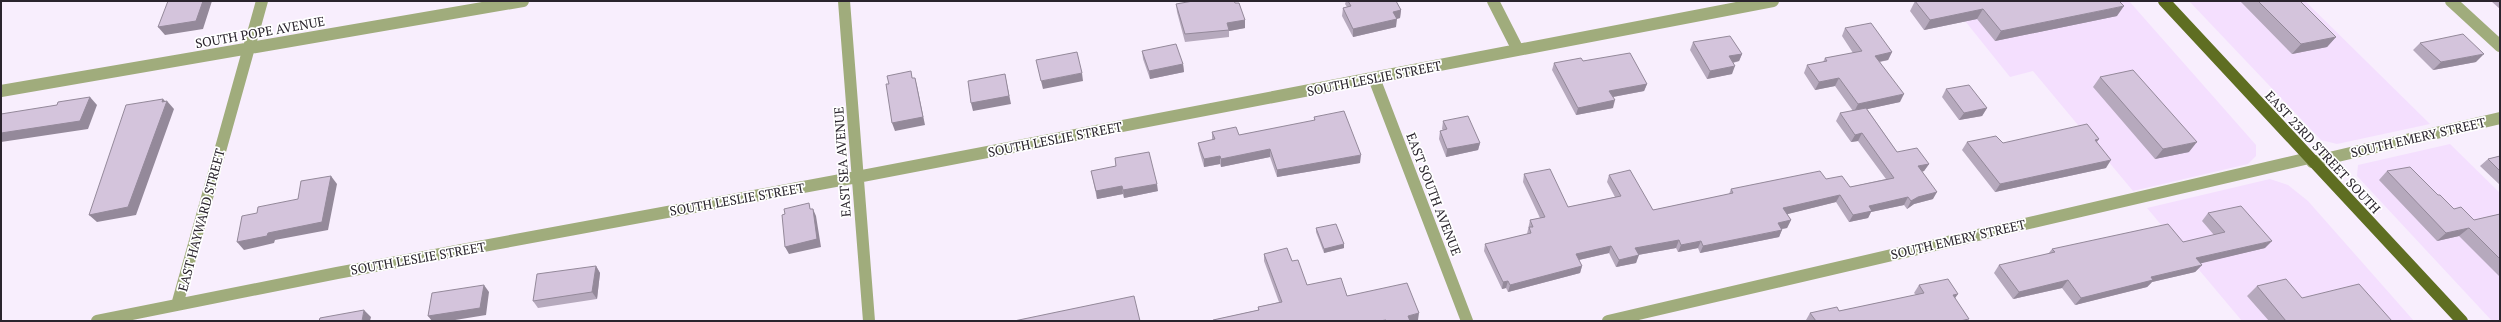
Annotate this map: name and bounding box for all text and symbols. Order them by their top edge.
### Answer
street label: SOUTH POPE AVENUE [194,12,326,52]
street label: SOUTH LESLIE STREET [1305,56,1443,100]
street label: EAST 23RD STREET SOUTH [2261,87,2385,218]
street label: EAST SEA AVENUE [829,106,855,218]
street label: SOUTH EMERY STREET [2349,113,2487,161]
street label: SOUTH LESLIE STREET [986,117,1124,161]
street label: EAST SOUTH AVENUE [1402,130,1466,258]
street label: EAST HAYWARD STREET [173,147,229,293]
street label: SOUTH LESLIE STREET [668,178,806,220]
street label: SOUTH EMERY STREET [1889,215,2027,263]
street label: SOUTH LESLIE STREET [349,237,487,279]

